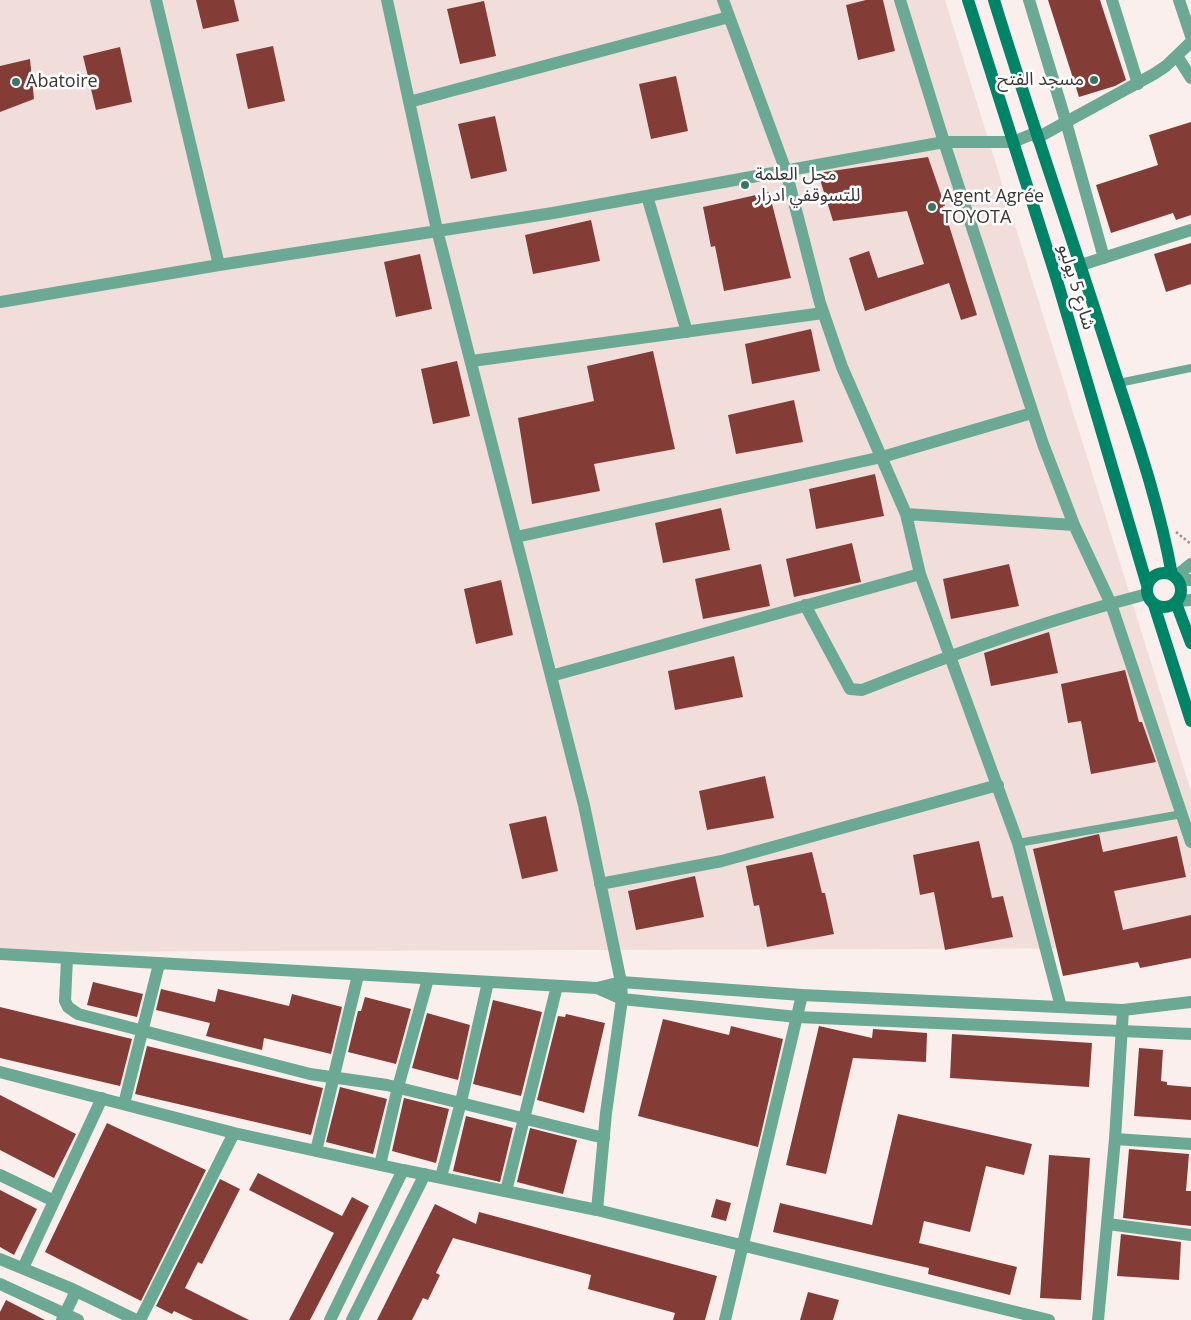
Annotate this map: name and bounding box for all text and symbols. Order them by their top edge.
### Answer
place label: مسجد الفتح [997,69,1084,91]
place label: Abatoire [26,71,98,93]
marker: مسجد الفتح [1088,74,1100,86]
marker: Abatoire [10,76,22,88]
place label: محل العلمة للتسوقفي ادرار [755,164,860,206]
marker: محل العلمة للتسوقفي ادرار [739,179,751,191]
place label: Agent Agrée TOYOTA [942,186,1044,228]
marker: Agent Agrée TOYOTA [926,201,938,213]
street label: شارع 5 يوليو [1053,242,1099,332]

